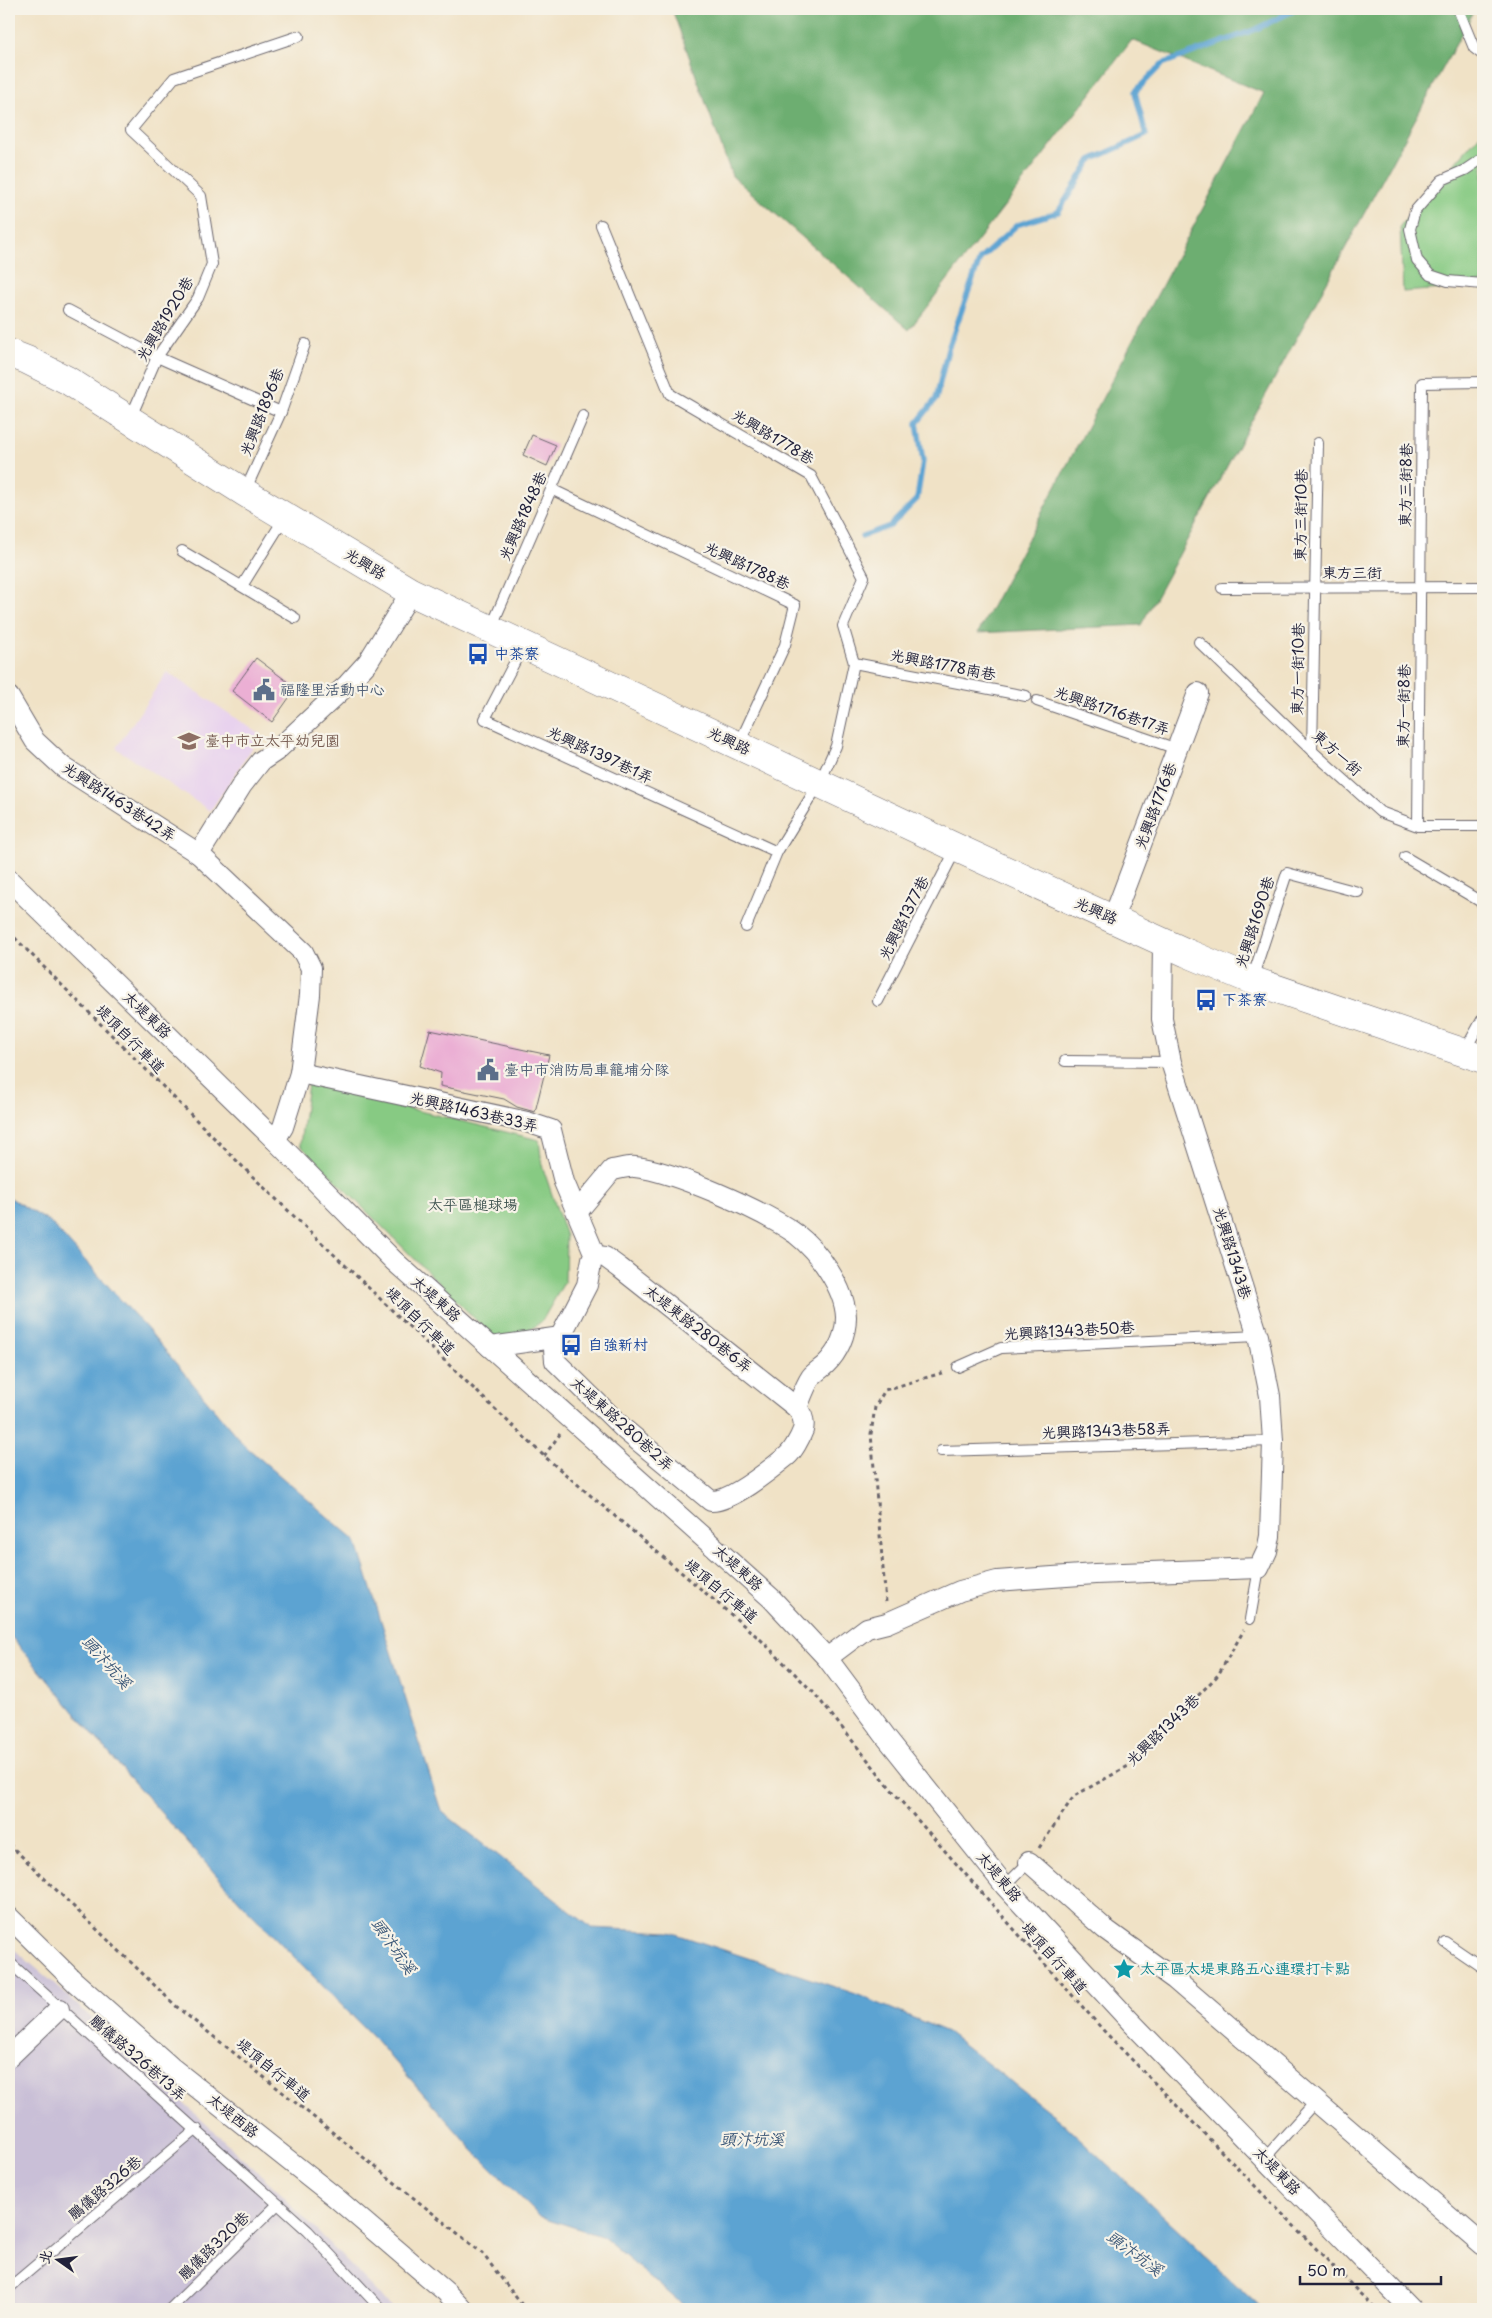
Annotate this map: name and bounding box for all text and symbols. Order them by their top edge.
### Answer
street label: 光興路1920巷 [129,271,198,365]
street label: 光興路1896巷 [232,364,289,459]
street label: 光興路1778巷 [728,402,819,469]
street label: 東方三街8巷 [1392,443,1417,527]
street label: 光興路1848巷 [492,467,552,564]
street label: 東方三街10巷 [1287,468,1312,562]
street label: 光興路1788巷 [701,535,794,595]
street label: 光興路 [341,541,391,584]
street label: 東方三街 [1322,560,1382,583]
street label: 東方一街10巷 [1284,622,1309,716]
bus stop icon: 中茶寮 [465,641,491,667]
place label: 中茶寮 [494,641,539,664]
street label: 光興路1778南巷 [888,642,998,685]
street label: 東方一街8巷 [1390,664,1415,748]
public building icon: 福隆里活動中心 [251,677,277,703]
place label: 福隆里活動中心 [280,677,385,700]
street label: 光興路1716巷17弄 [1052,679,1173,740]
street label: 光興路1397巷1弄 [544,719,657,788]
street label: 光興路 [704,720,755,760]
street label: 東方一街 [1308,723,1368,781]
school or university icon: 臺中市立太平幼兒園 [176,728,202,754]
place label: 臺中市立太平幼兒園 [205,728,340,751]
street label: 光興路1463巷42弄 [59,755,181,846]
street label: 光興路1716巷 [1128,759,1182,852]
street label: 光興路1377巷 [872,871,934,963]
street label: 光興路1690巷 [1228,873,1279,970]
street label: 光興路 [1071,890,1122,929]
street label: 太堤東路 [118,985,178,1043]
bus stop icon: 下茶寮 [1193,987,1219,1013]
place label: 下茶寮 [1222,987,1267,1010]
street label: 堤頂自行車道 [91,998,171,1078]
public building icon: 臺中市消防局車籠埔分隊 [475,1057,501,1083]
place label: 臺中市消防局車籠埔分隊 [504,1057,669,1080]
street label: 光興路1463巷33弄 [408,1085,541,1136]
park label: 太平區槌球場 [428,1192,518,1215]
street label: 光興路1343巷 [1208,1204,1258,1302]
street label: 太堤東路 [407,1269,467,1327]
street label: 太堤東路280巷6弄 [640,1278,758,1377]
street label: 堤頂自行車道 [381,1280,461,1359]
street label: 光興路1343巷50巷 [1003,1315,1135,1344]
bus stop icon: 自強新村 [558,1332,584,1358]
place label: 自強新村 [588,1332,648,1355]
street label: 太堤東路280巷2弄 [566,1370,680,1475]
street label: 光興路1343巷58弄 [1041,1416,1171,1443]
street label: 太堤東路 [709,1538,769,1596]
street label: 堤頂自行車道 [680,1552,764,1628]
water label: 頭汴坑溪 [77,1630,139,1694]
street label: 光興路1343巷 [1120,1688,1204,1770]
street label: 太堤東路 [972,1846,1028,1906]
water label: 頭汴坑溪 [367,1912,424,1979]
street label: 堤頂自行車道 [1016,1916,1094,1998]
place icon: 太平區太堤東路五心連環打卡點 [1111,1956,1137,1982]
place label: 太平區太堤東路五心連環打卡點 [1140,1956,1350,1979]
street label: 鵬儀路326巷13弄 [85,2008,192,2106]
street label: 堤頂自行車道 [232,2032,316,2106]
street label: 太堤西路 [203,2087,265,2143]
water label: 頭汴坑溪 [720,2126,785,2150]
street label: 太堤東路 [1249,2140,1307,2200]
street label: 鵬儀路326巷 [62,2149,146,2225]
street label: 鵬儀路320巷 [172,2205,254,2285]
water label: 頭汴坑溪 [1103,2224,1169,2281]
north arrow [32,2236,82,2286]
text: 北 [33,2247,57,2266]
scale bar [1300,2253,1441,2285]
text: 50 m [1307,2258,1346,2281]

